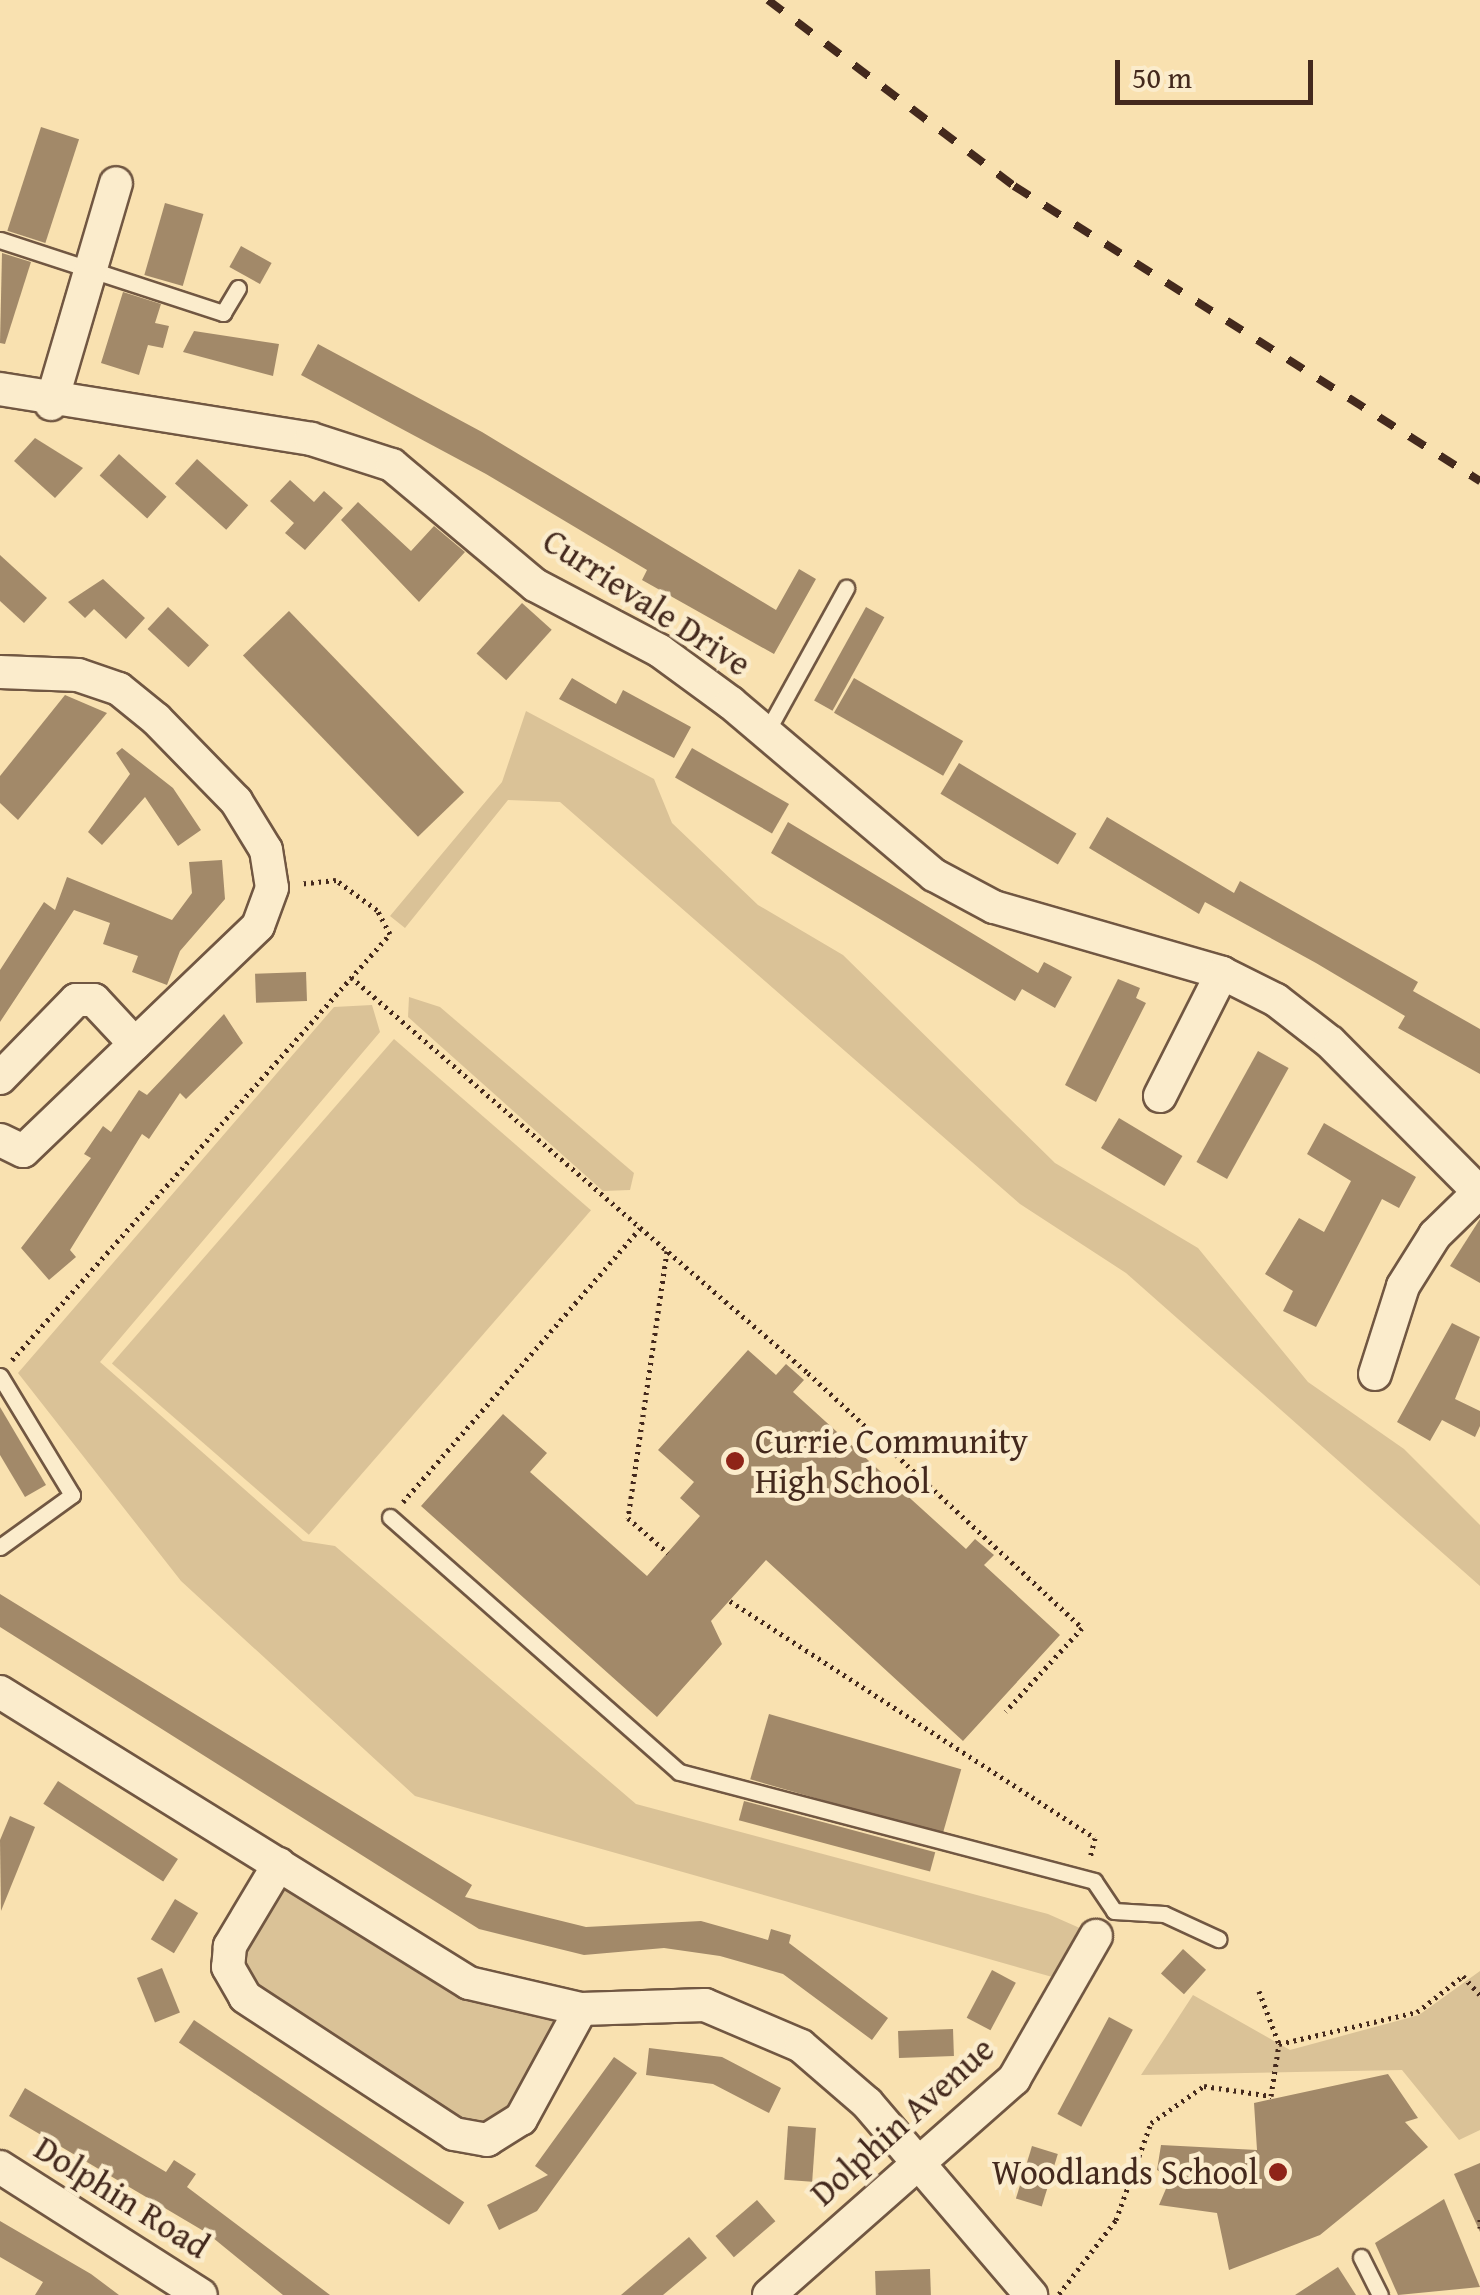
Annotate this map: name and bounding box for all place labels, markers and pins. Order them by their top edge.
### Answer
place label: Currie Community High School [755,1420,1028,1502]
marker: Currie Community High School [724,1450,746,1472]
place label: Woodlands School [992,2151,1258,2193]
marker: Woodlands School [1267,2161,1289,2183]

